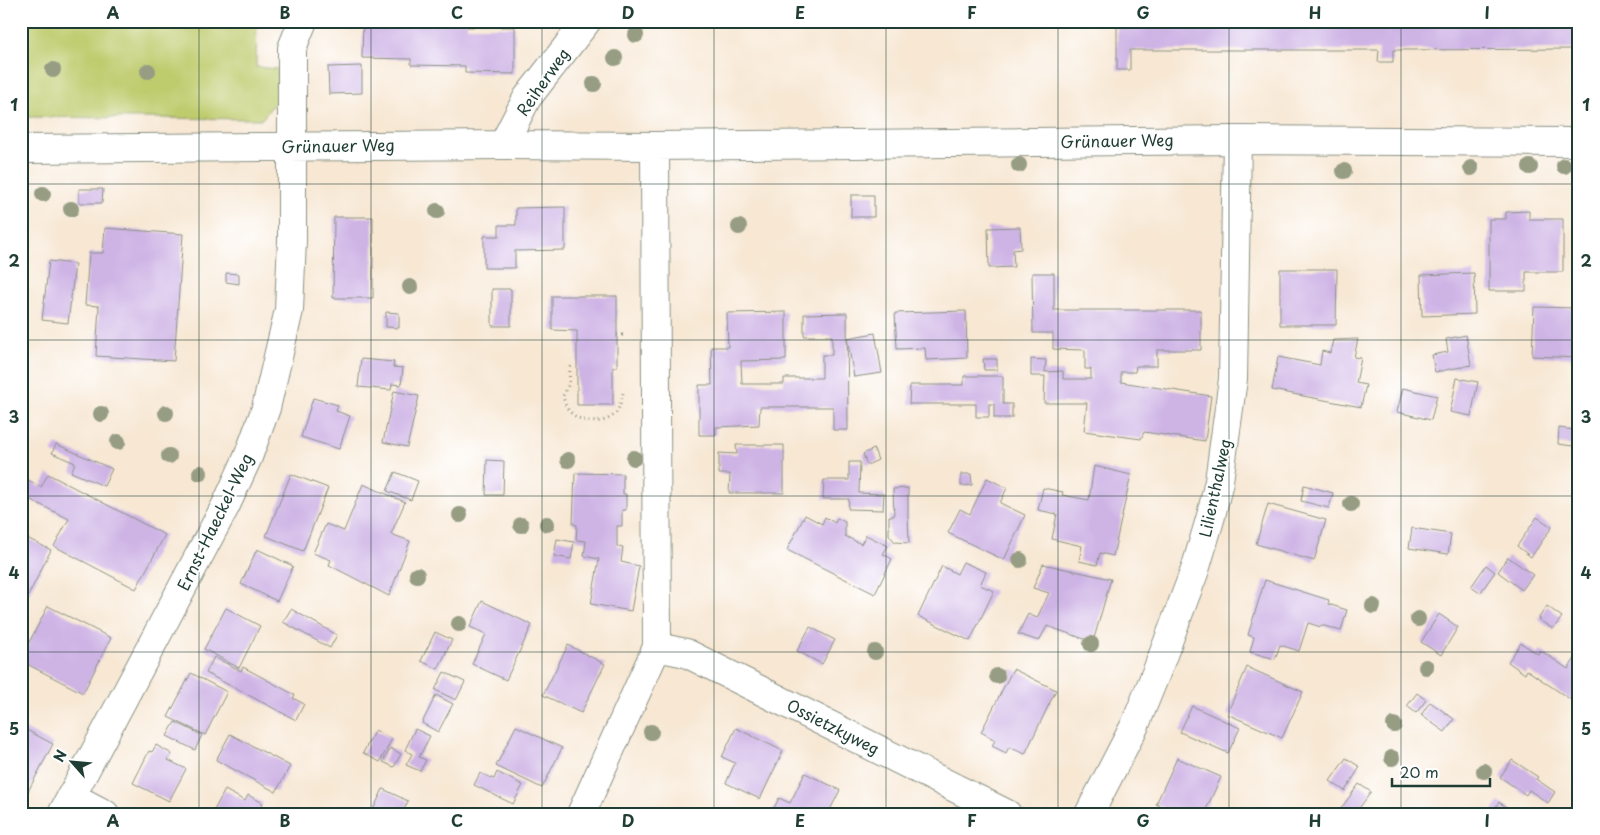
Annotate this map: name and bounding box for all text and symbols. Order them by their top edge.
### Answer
text: A [107,0,120,24]
text: B [280,0,291,24]
text: C [451,0,463,24]
text: D [622,0,634,24]
text: E [795,0,805,24]
text: F [967,0,977,24]
text: G [1136,0,1150,24]
text: H [1309,0,1321,24]
text: I [1484,0,1490,24]
street label: Reiherweg [510,42,574,120]
text: 1 [10,92,18,116]
text: 1 [1582,92,1590,116]
street label: Grünauer Weg [1060,127,1174,153]
street label: Grünauer Weg [281,132,395,158]
text: 2 [8,248,20,272]
text: 2 [1580,248,1592,272]
text: 3 [9,404,19,428]
text: 3 [1581,404,1591,428]
street label: Lilienthalweg [1192,436,1236,539]
street label: Ernst-Haeckel-Weg [170,449,258,594]
text: 4 [9,560,20,584]
text: 4 [1581,560,1592,584]
street label: Ossietzkyweg [783,692,884,760]
text: 5 [9,716,19,740]
text: 5 [1581,716,1591,740]
north arrow [48,738,98,788]
text: N [48,746,72,766]
scale bar [1392,755,1490,787]
text: 20 m [1400,760,1439,783]
text: A [107,808,120,832]
text: B [280,808,291,832]
text: C [451,808,463,832]
text: D [622,808,634,832]
text: E [795,808,805,832]
text: F [967,808,977,832]
text: G [1136,808,1150,832]
text: H [1309,808,1321,832]
text: I [1484,808,1490,832]

